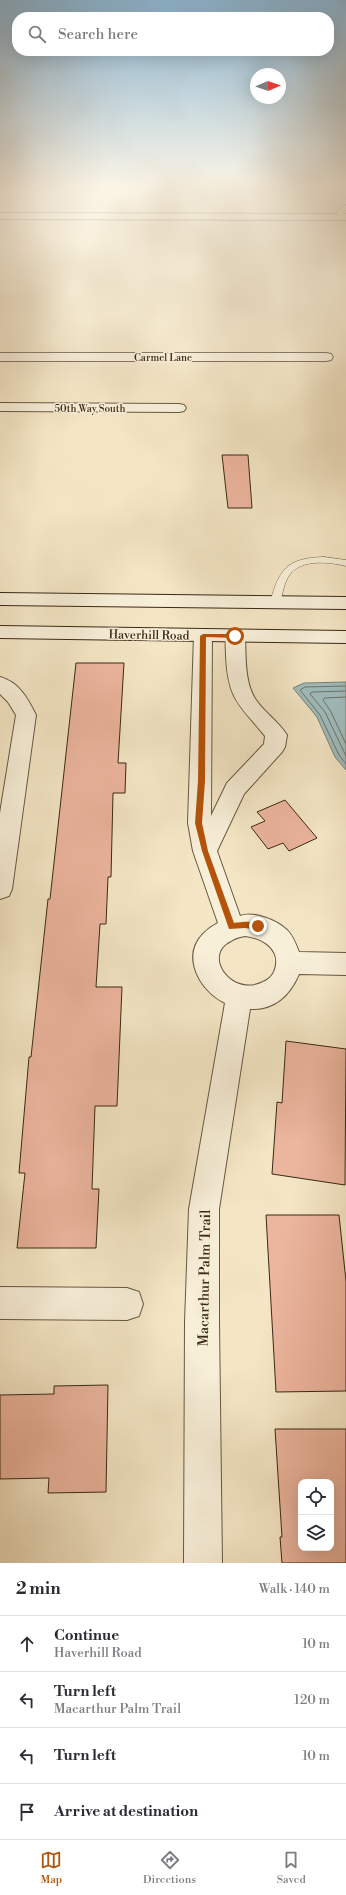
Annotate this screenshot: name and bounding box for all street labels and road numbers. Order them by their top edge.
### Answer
street label: Carmel Lane [134,352,192,364]
street label: 50th Way South [55,403,125,415]
street label: Haverhill Road [108,627,190,644]
street label: Macarthur Palm Trail [195,1209,215,1347]

